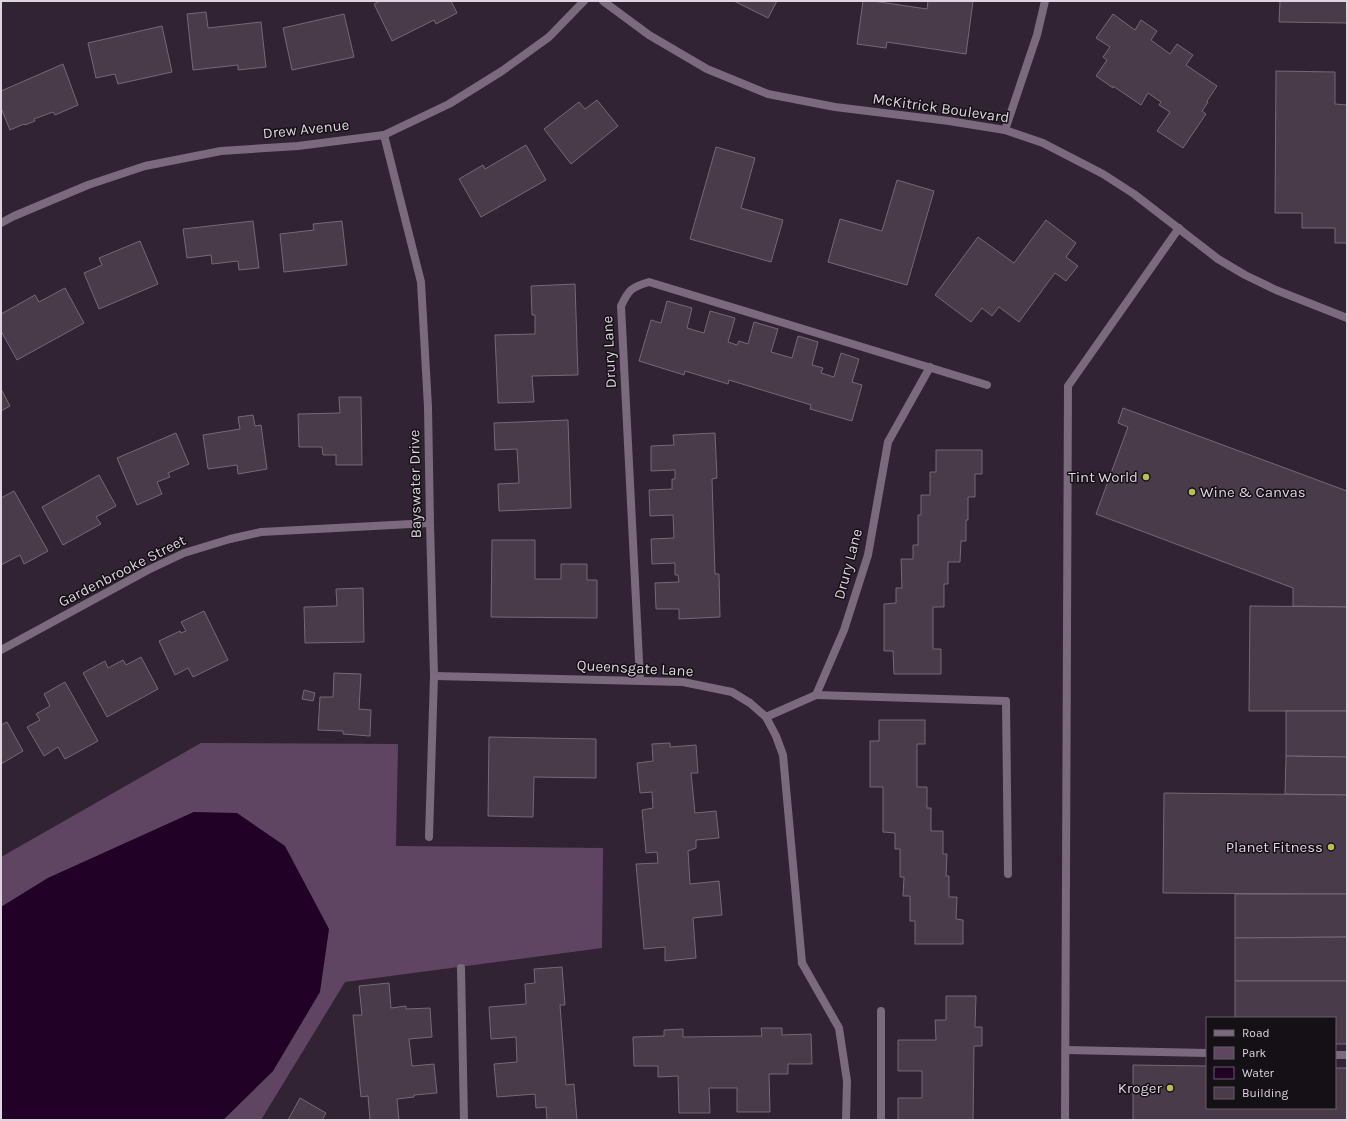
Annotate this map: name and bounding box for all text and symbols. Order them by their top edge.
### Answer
street label: McKitrick Boulevard [871,89,1011,127]
street label: Drew Avenue [262,116,350,142]
street label: Drury Lane [598,315,620,389]
street label: Bayswater Drive [405,429,425,539]
place label: Tint World [1068,468,1138,486]
marker: Tint World [1141,472,1151,482]
place label: Wine & Canvas [1200,483,1306,501]
marker: Wine & Canvas [1187,487,1197,497]
street label: Drury Lane [830,527,866,601]
street label: Gardenbrooke Street [55,531,189,611]
street label: Queensgate Lane [576,656,694,680]
place label: Planet Fitness [1226,838,1323,856]
marker: Planet Fitness [1326,842,1336,852]
legend [1206,1017,1336,1109]
text: Road [1242,1026,1270,1040]
text: Park [1242,1046,1267,1060]
text: Water [1242,1066,1275,1080]
place label: Kroger [1118,1079,1163,1097]
marker: Kroger [1165,1083,1175,1093]
text: Building [1242,1086,1289,1100]

